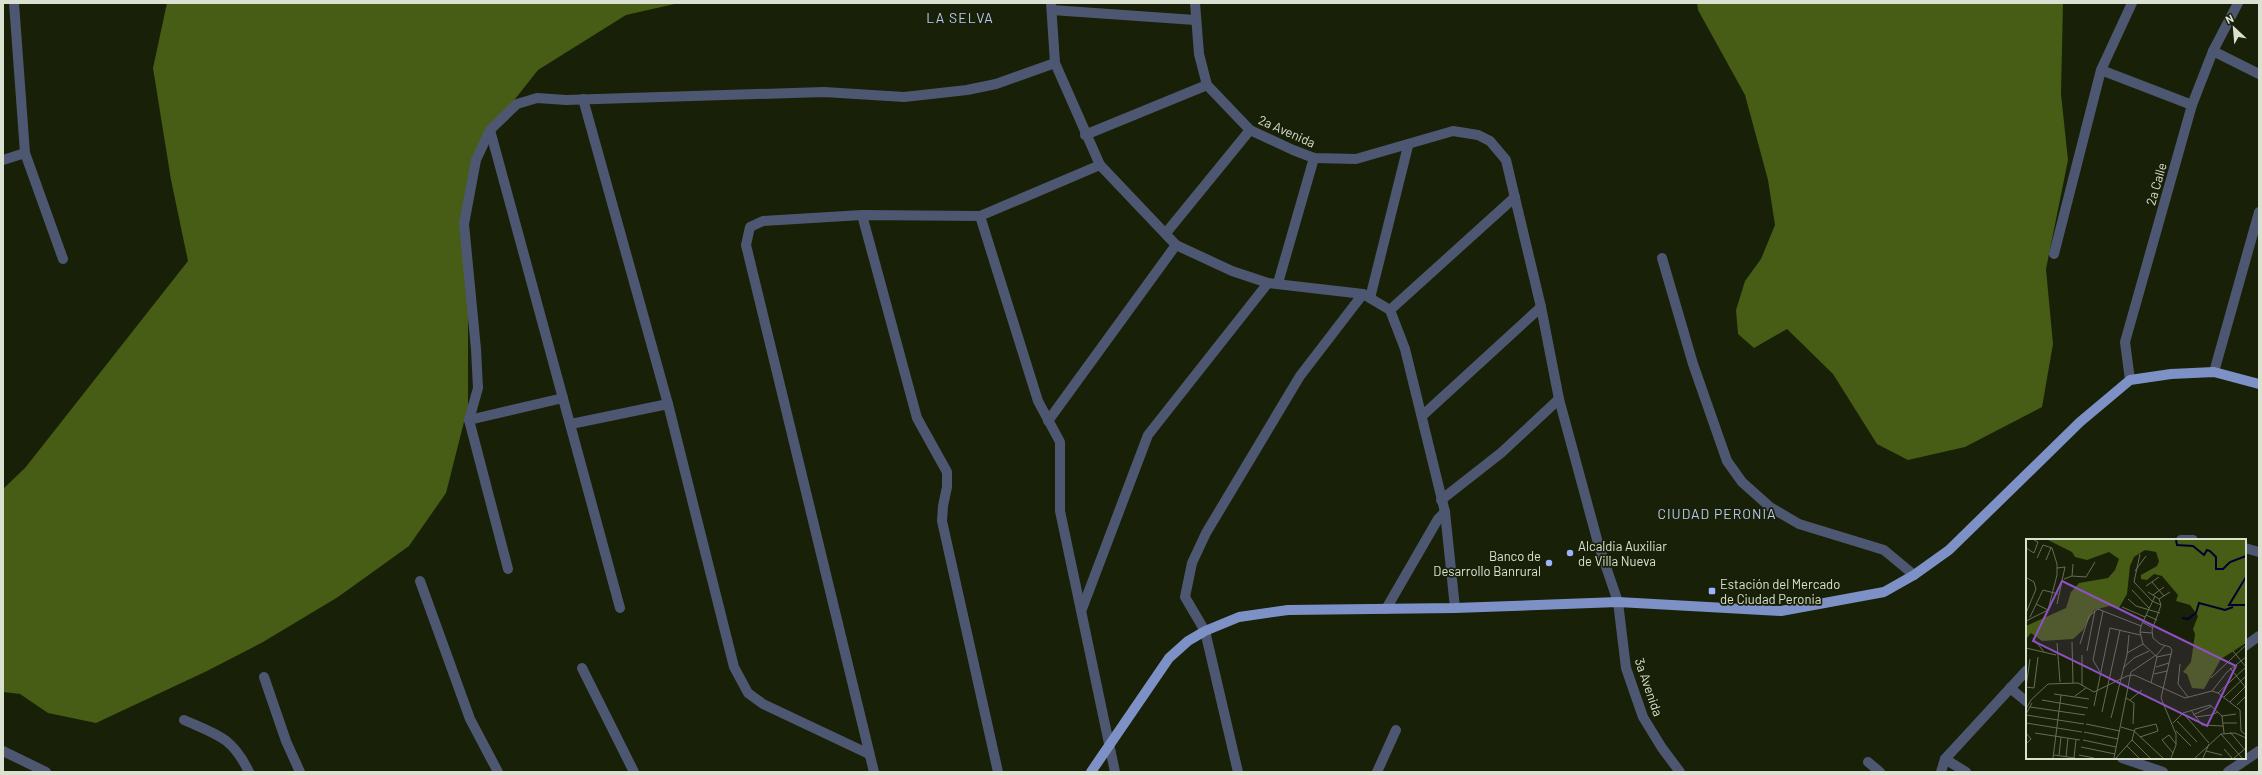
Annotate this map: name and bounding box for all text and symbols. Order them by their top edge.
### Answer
north arrow [2214,8,2254,48]
district label: LA SELVA [926,9,994,26]
text: N [2223,11,2236,26]
street label: 2a Avenida [1256,111,1318,151]
street label: 2a Calle [2142,161,2170,207]
district label: CIUDAD PERONIA [1657,505,1777,522]
place label: Alcaldia Auxiliar de Villa Nueva [1578,538,1667,569]
inset map [2026,539,2246,759]
place label: Banco de Desarrollo Banrural [1433,548,1541,579]
marker: Alcaldia Auxiliar de Villa Nueva [1565,548,1575,558]
marker: Banco de Desarrollo Banrural [1544,558,1554,568]
place label: Estación del Mercado de Ciudad Peronia [1720,576,1840,607]
marker: Estación del Mercado de Ciudad Peronia [1707,586,1717,596]
street label: 3a Avenida [1632,656,1666,718]

